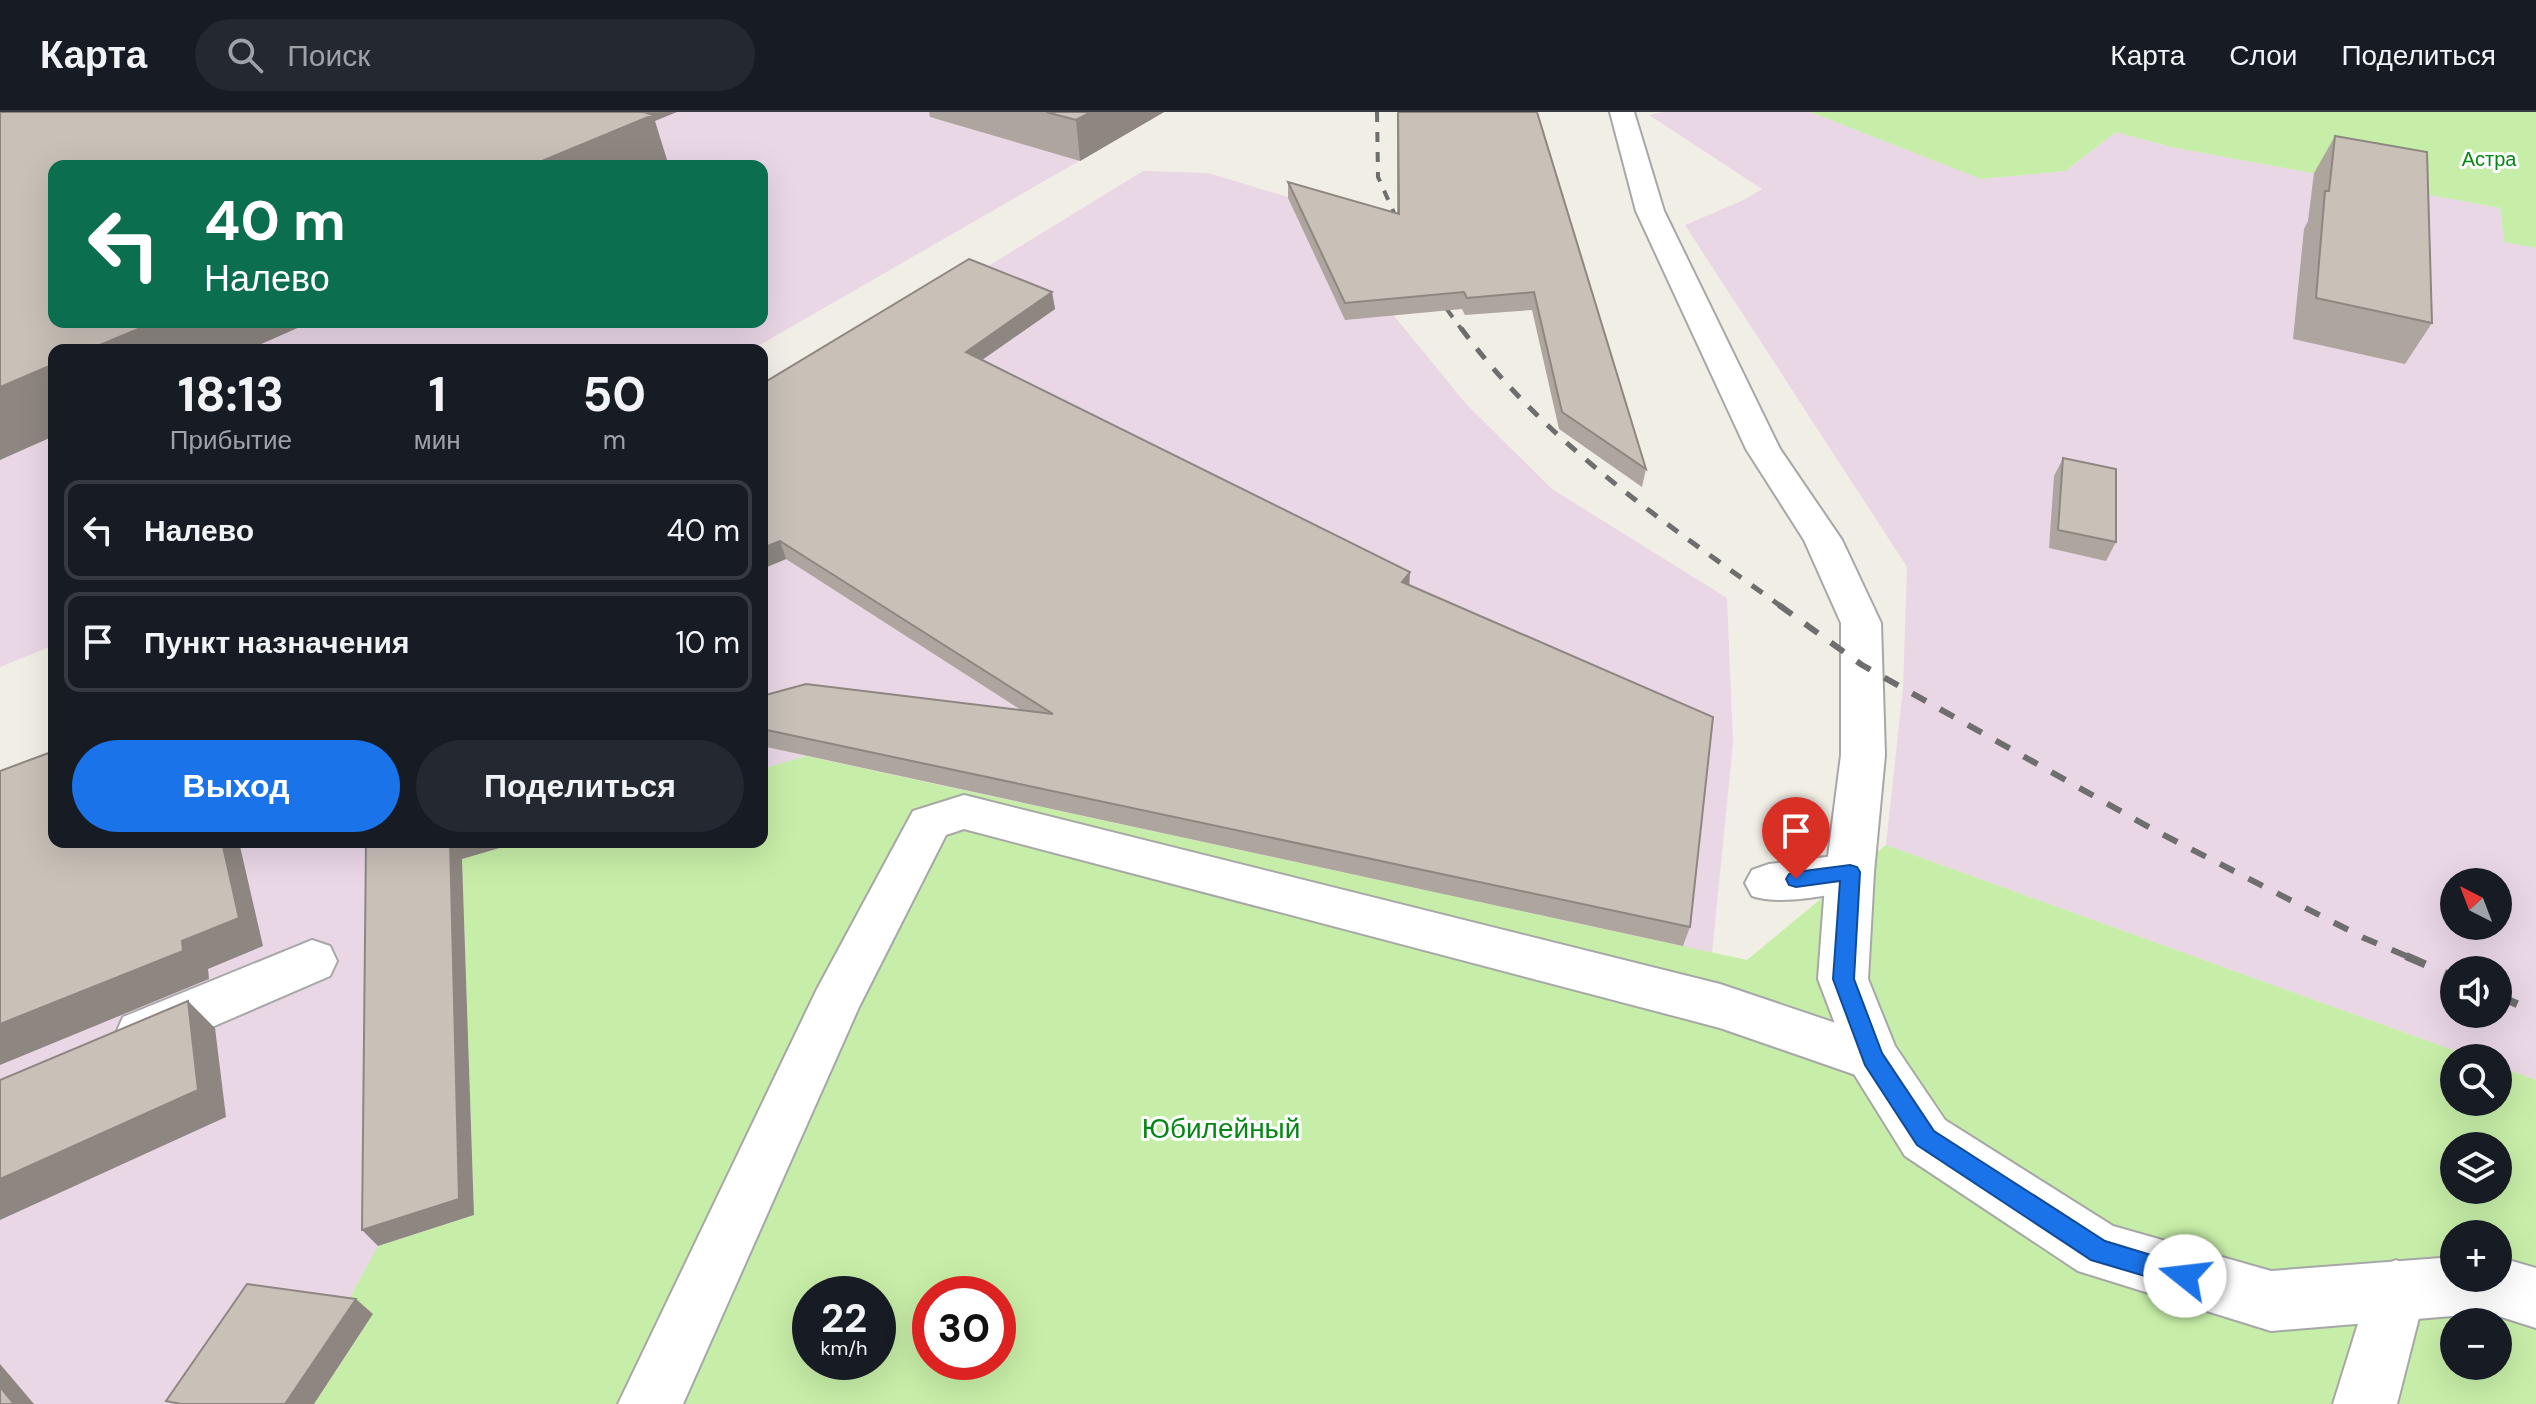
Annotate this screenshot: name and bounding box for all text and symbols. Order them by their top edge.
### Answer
search box [195,19,755,91]
text: Карта [40,30,147,80]
icon: search [223,33,267,77]
text: Поиск [287,36,370,75]
text: Карта [2110,37,2185,74]
text: Слои [2229,37,2297,74]
text: Поделиться [2341,37,2496,74]
park label: Астра [2462,146,2517,172]
text: 40 m [204,184,346,257]
icon: left [72,192,176,296]
text: Налево [204,255,330,302]
text: 18:13 [178,363,284,426]
text: 1 [428,363,446,426]
text: 50 [582,363,646,426]
text: Прибытие [170,423,292,457]
text: мин [414,423,461,457]
text: m [603,423,626,457]
icon: left [76,508,120,552]
text: Налево [144,511,254,550]
text: 40 m [667,511,740,550]
icon: arrive [76,620,120,664]
text: Пункт назначения [144,623,409,662]
text: 10 m [675,623,740,662]
button: Выход [72,740,400,832]
button: Поделиться [416,740,744,832]
pin [1762,797,1830,879]
icon: arrive [1774,809,1818,853]
north arrow [2440,868,2512,940]
map controls [2440,868,2512,1380]
button: sound [2440,956,2512,1028]
button: search [2440,1044,2512,1116]
park label: Юбилейный [1142,1110,1300,1147]
button: layers [2440,1132,2512,1204]
button: + [2440,1220,2512,1292]
position arrow [2143,1234,2227,1318]
speed limit sign: 30 [912,1276,1016,1380]
text: 22 [821,1292,867,1344]
button: − [2440,1308,2512,1380]
text: km/h [820,1335,868,1361]

